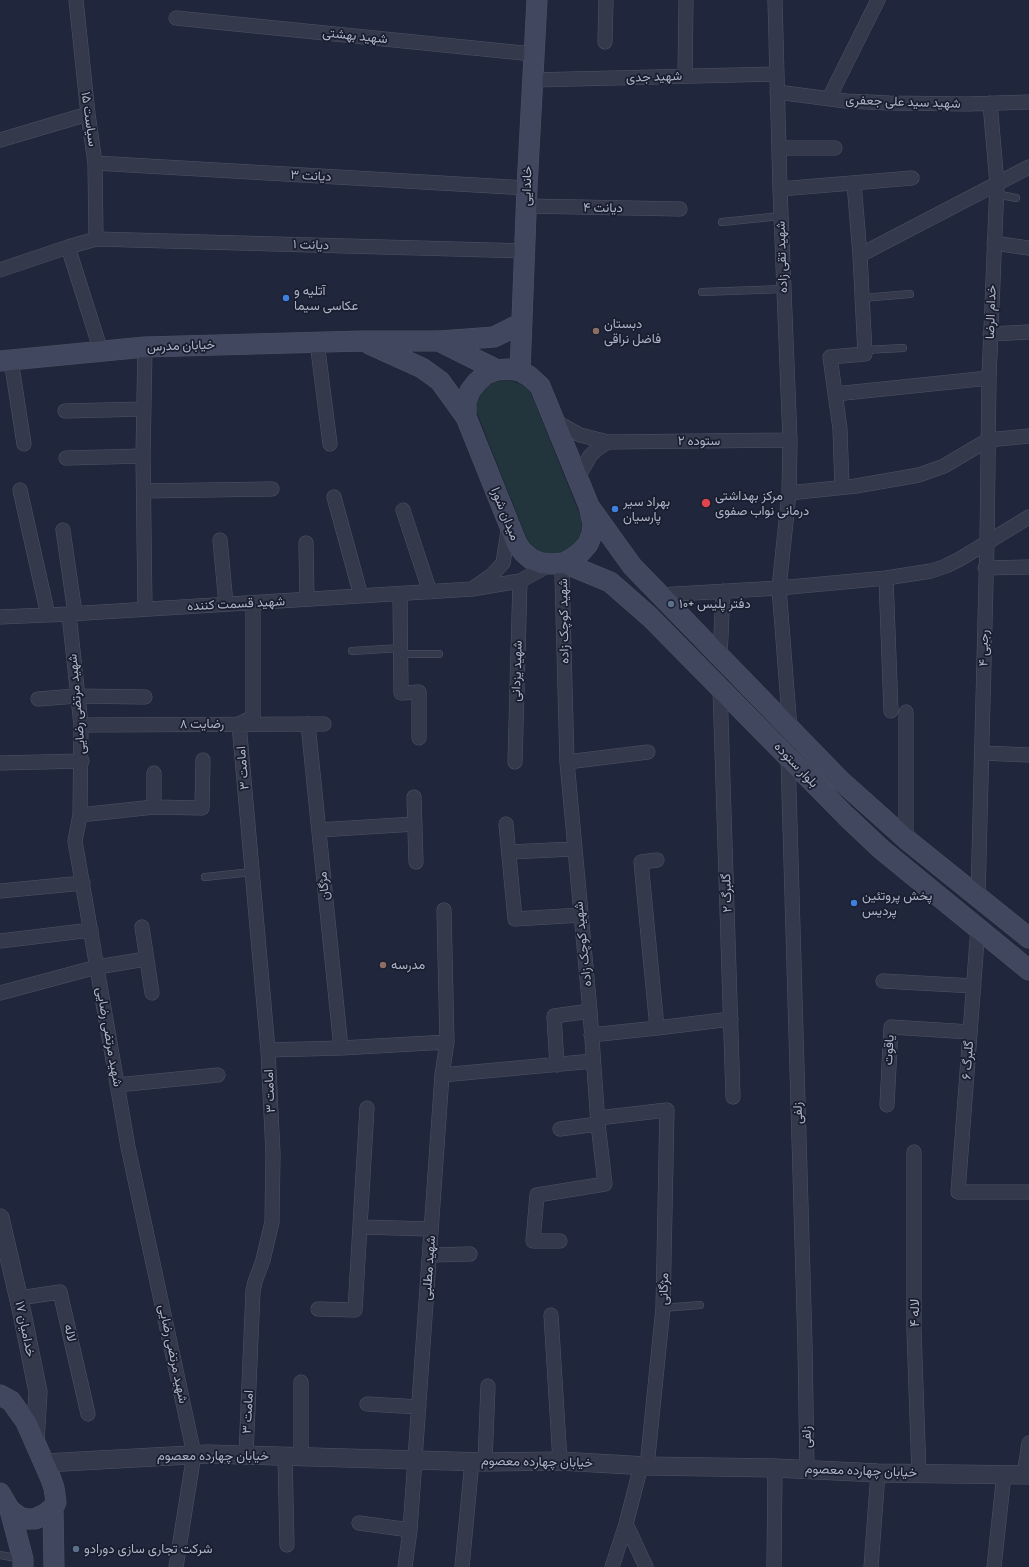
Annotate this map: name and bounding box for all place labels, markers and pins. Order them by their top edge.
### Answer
place label: آتلیه و عکاسی سیما [294,283,358,314]
marker: آتلیه و عکاسی سیما [281,293,291,303]
place label: دبستان فاضل نراقی [604,316,661,347]
marker: دبستان فاضل نراقی [591,326,601,336]
place label: مرکز بهداشتی درمانی نواب صفوی [715,488,809,519]
place label: بهراد سیر پارسیان [623,494,670,525]
marker: مرکز بهداشتی درمانی نواب صفوی [700,497,712,509]
marker: بهراد سیر پارسیان [610,504,620,514]
place label: دفتر پلیس +۱۰ [679,596,751,612]
marker: دفتر پلیس +۱۰ [666,599,676,609]
place label: پخش پروتئین پردیس [862,888,932,919]
marker: پخش پروتئین پردیس [849,898,859,908]
place label: مدرسه [391,957,425,973]
marker: مدرسه [378,960,388,970]
place label: شرکت تجاری سازی دورادو [84,1541,212,1557]
marker: شرکت تجاری سازی دورادو [71,1544,81,1554]

